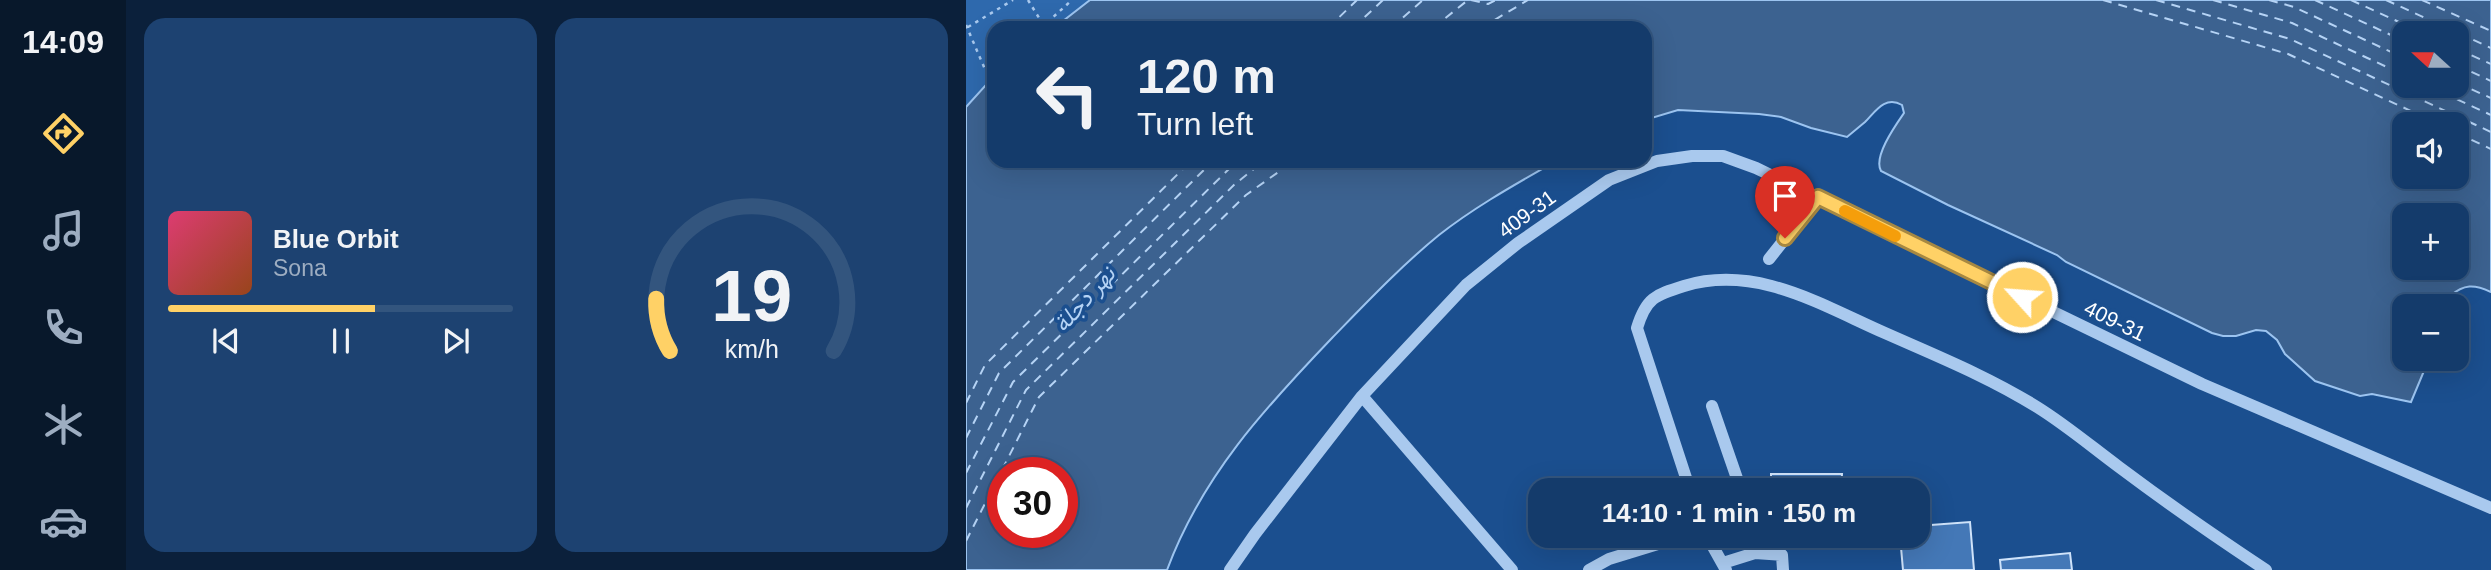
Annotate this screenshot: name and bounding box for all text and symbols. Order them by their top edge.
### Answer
north arrow [2392,21,2469,98]
map controls [2392,21,2469,371]
text: 14:09 [22,24,104,60]
icon: left [1022,49,1113,140]
text: 120 m [1137,49,1276,103]
text: Turn left [1137,106,1253,142]
icon: directions [39,109,88,158]
button: sound [2392,112,2469,189]
pin [1755,166,1815,238]
icon: arrive [1766,177,1804,215]
street label: 409-31 [1493,185,1560,242]
button: + [2392,203,2469,280]
icon: music [39,206,88,255]
text: Blue Orbit [273,224,399,254]
text: Sona [273,255,327,281]
text: 19 [711,255,792,336]
water label: نهر دجلة [1048,260,1123,338]
position arrow [1985,260,2059,334]
button: − [2392,294,2469,371]
street label: 409-31 [2081,296,2150,345]
icon: phone [39,303,88,352]
icon: previous [207,322,245,360]
icon: pause [322,322,360,360]
icon: next [437,322,475,360]
text: km/h [724,335,779,363]
icon: climate [39,400,88,449]
speed limit sign: 30 [987,457,1078,548]
icon: car [39,497,88,546]
text: 14:10 · 1 min · 150 m [1602,498,1856,528]

